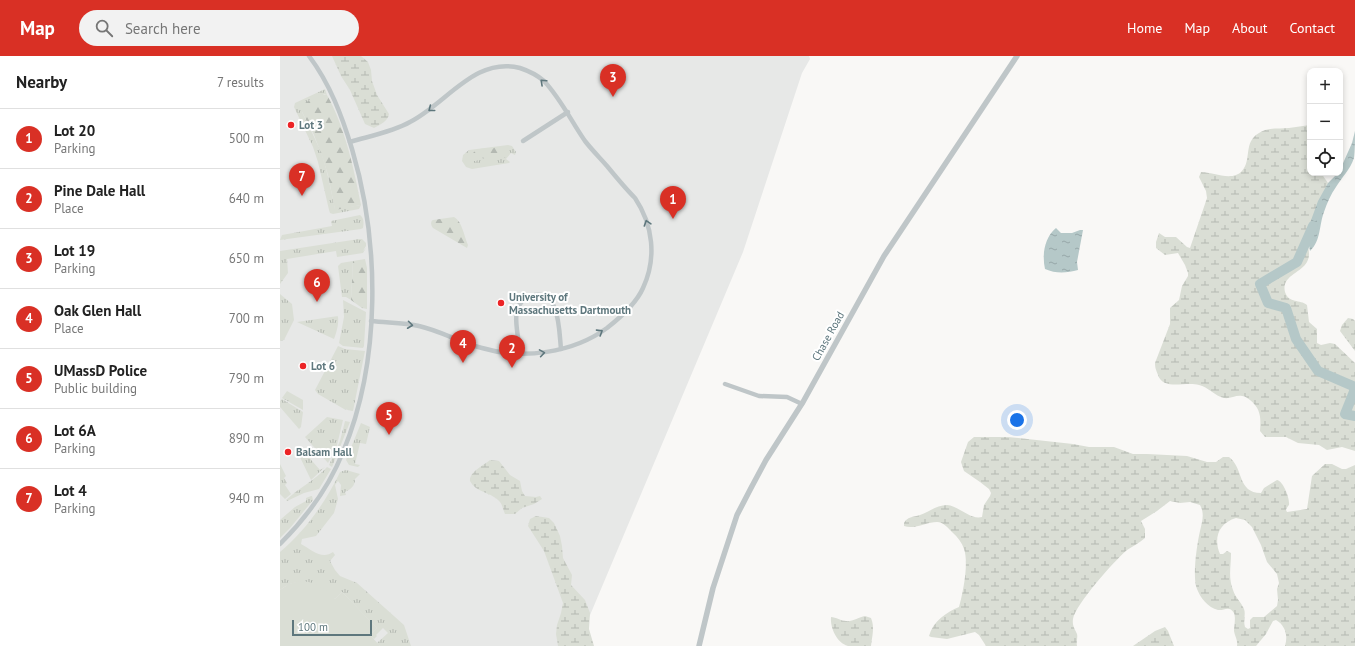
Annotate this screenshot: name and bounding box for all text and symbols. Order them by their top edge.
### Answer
search box [79,10,359,46]
text: Map [20,16,55,40]
icon: search [93,17,115,39]
text: Search here [125,19,201,38]
text: Home [1127,19,1162,37]
text: Map [1184,19,1210,37]
text: About [1232,19,1268,37]
text: Contact [1290,19,1335,37]
pin: 3 [600,64,626,97]
map controls [1307,68,1343,176]
button: + [1307,68,1343,104]
text: Nearby [16,71,67,93]
text: 7 results [217,74,264,91]
one-way arrow [541,80,548,87]
one-way arrow [429,104,436,111]
button: − [1307,104,1343,140]
place label: Lot 3 [299,118,323,132]
marker: Lot 3 [286,120,296,130]
text: Lot 20 [54,121,95,140]
text: 1 [25,130,33,147]
text: 500 m [229,130,264,147]
text: Parking [54,140,95,157]
button: locate [1307,140,1343,176]
pin: 7 [289,163,315,196]
text: Pine Dale Hall [54,181,145,200]
pin: 1 [660,186,686,219]
text: 2 [25,190,33,207]
text: 640 m [229,190,264,207]
text: Place [54,200,84,217]
one-way arrow [643,220,652,227]
text: Lot 19 [54,241,95,260]
text: 3 [25,250,33,267]
text: 650 m [229,250,264,267]
text: Parking [54,260,95,277]
pin: 6 [304,269,330,302]
place label: University of Massachusetts Dartmouth [509,290,631,317]
marker: University of Massachusetts Dartmouth [496,298,506,308]
text: Oak Glen Hall [54,301,141,320]
street label: Chase Road [809,309,847,363]
text: 4 [25,310,33,327]
text: 700 m [229,310,264,327]
text: Place [54,320,84,337]
one-way arrow [407,320,413,329]
pin: 4 [450,330,476,363]
one-way arrow [596,330,603,337]
pin: 2 [499,335,525,368]
one-way arrow [539,349,545,357]
place label: Lot 6 [311,359,335,373]
text: UMassD Police [54,361,147,380]
marker: Lot 6 [298,361,308,371]
text: 5 [25,370,33,387]
text: 790 m [229,370,264,387]
text: Public building [54,380,137,397]
pin: 5 [376,402,402,435]
your location [1007,410,1027,430]
text: Lot 6A [54,421,96,440]
text: 6 [25,430,33,447]
text: 890 m [229,430,264,447]
text: Parking [54,440,95,457]
place label: Balsam Hall [296,445,353,459]
marker: Balsam Hall [283,447,293,457]
text: Lot 4 [54,481,87,500]
text: 7 [25,490,33,507]
text: 940 m [229,490,264,507]
text: Parking [54,500,95,517]
scale bar [292,618,372,637]
text: 100 m [298,620,328,634]

